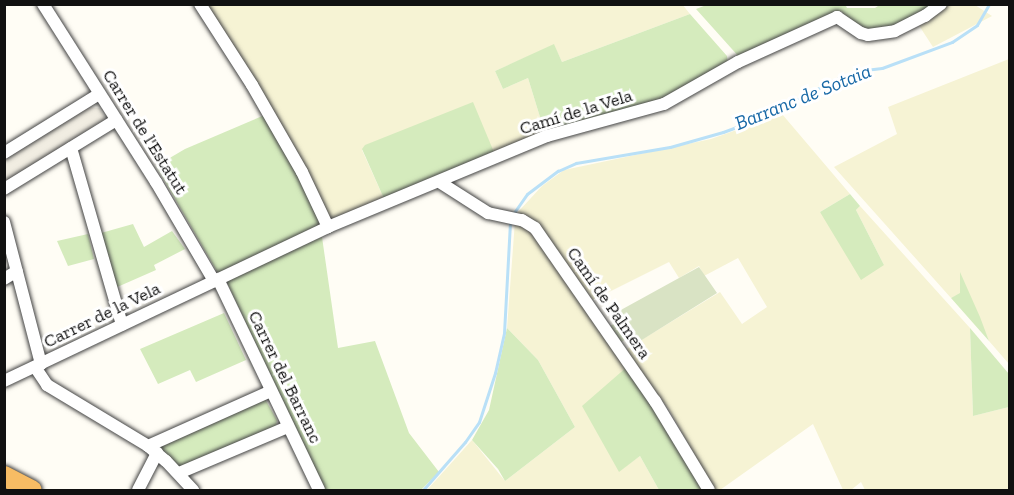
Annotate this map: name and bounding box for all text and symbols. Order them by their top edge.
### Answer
water label: Barranc de Sotaia [731,59,875,135]
street label: Carrer de l'Estatut [98,65,192,199]
street label: Camí de la Vela [517,85,635,139]
street label: Camí de Palmera [562,243,656,363]
street label: Carrer de la Vela [40,277,164,353]
street label: Carrer del Barranc [244,307,326,447]

